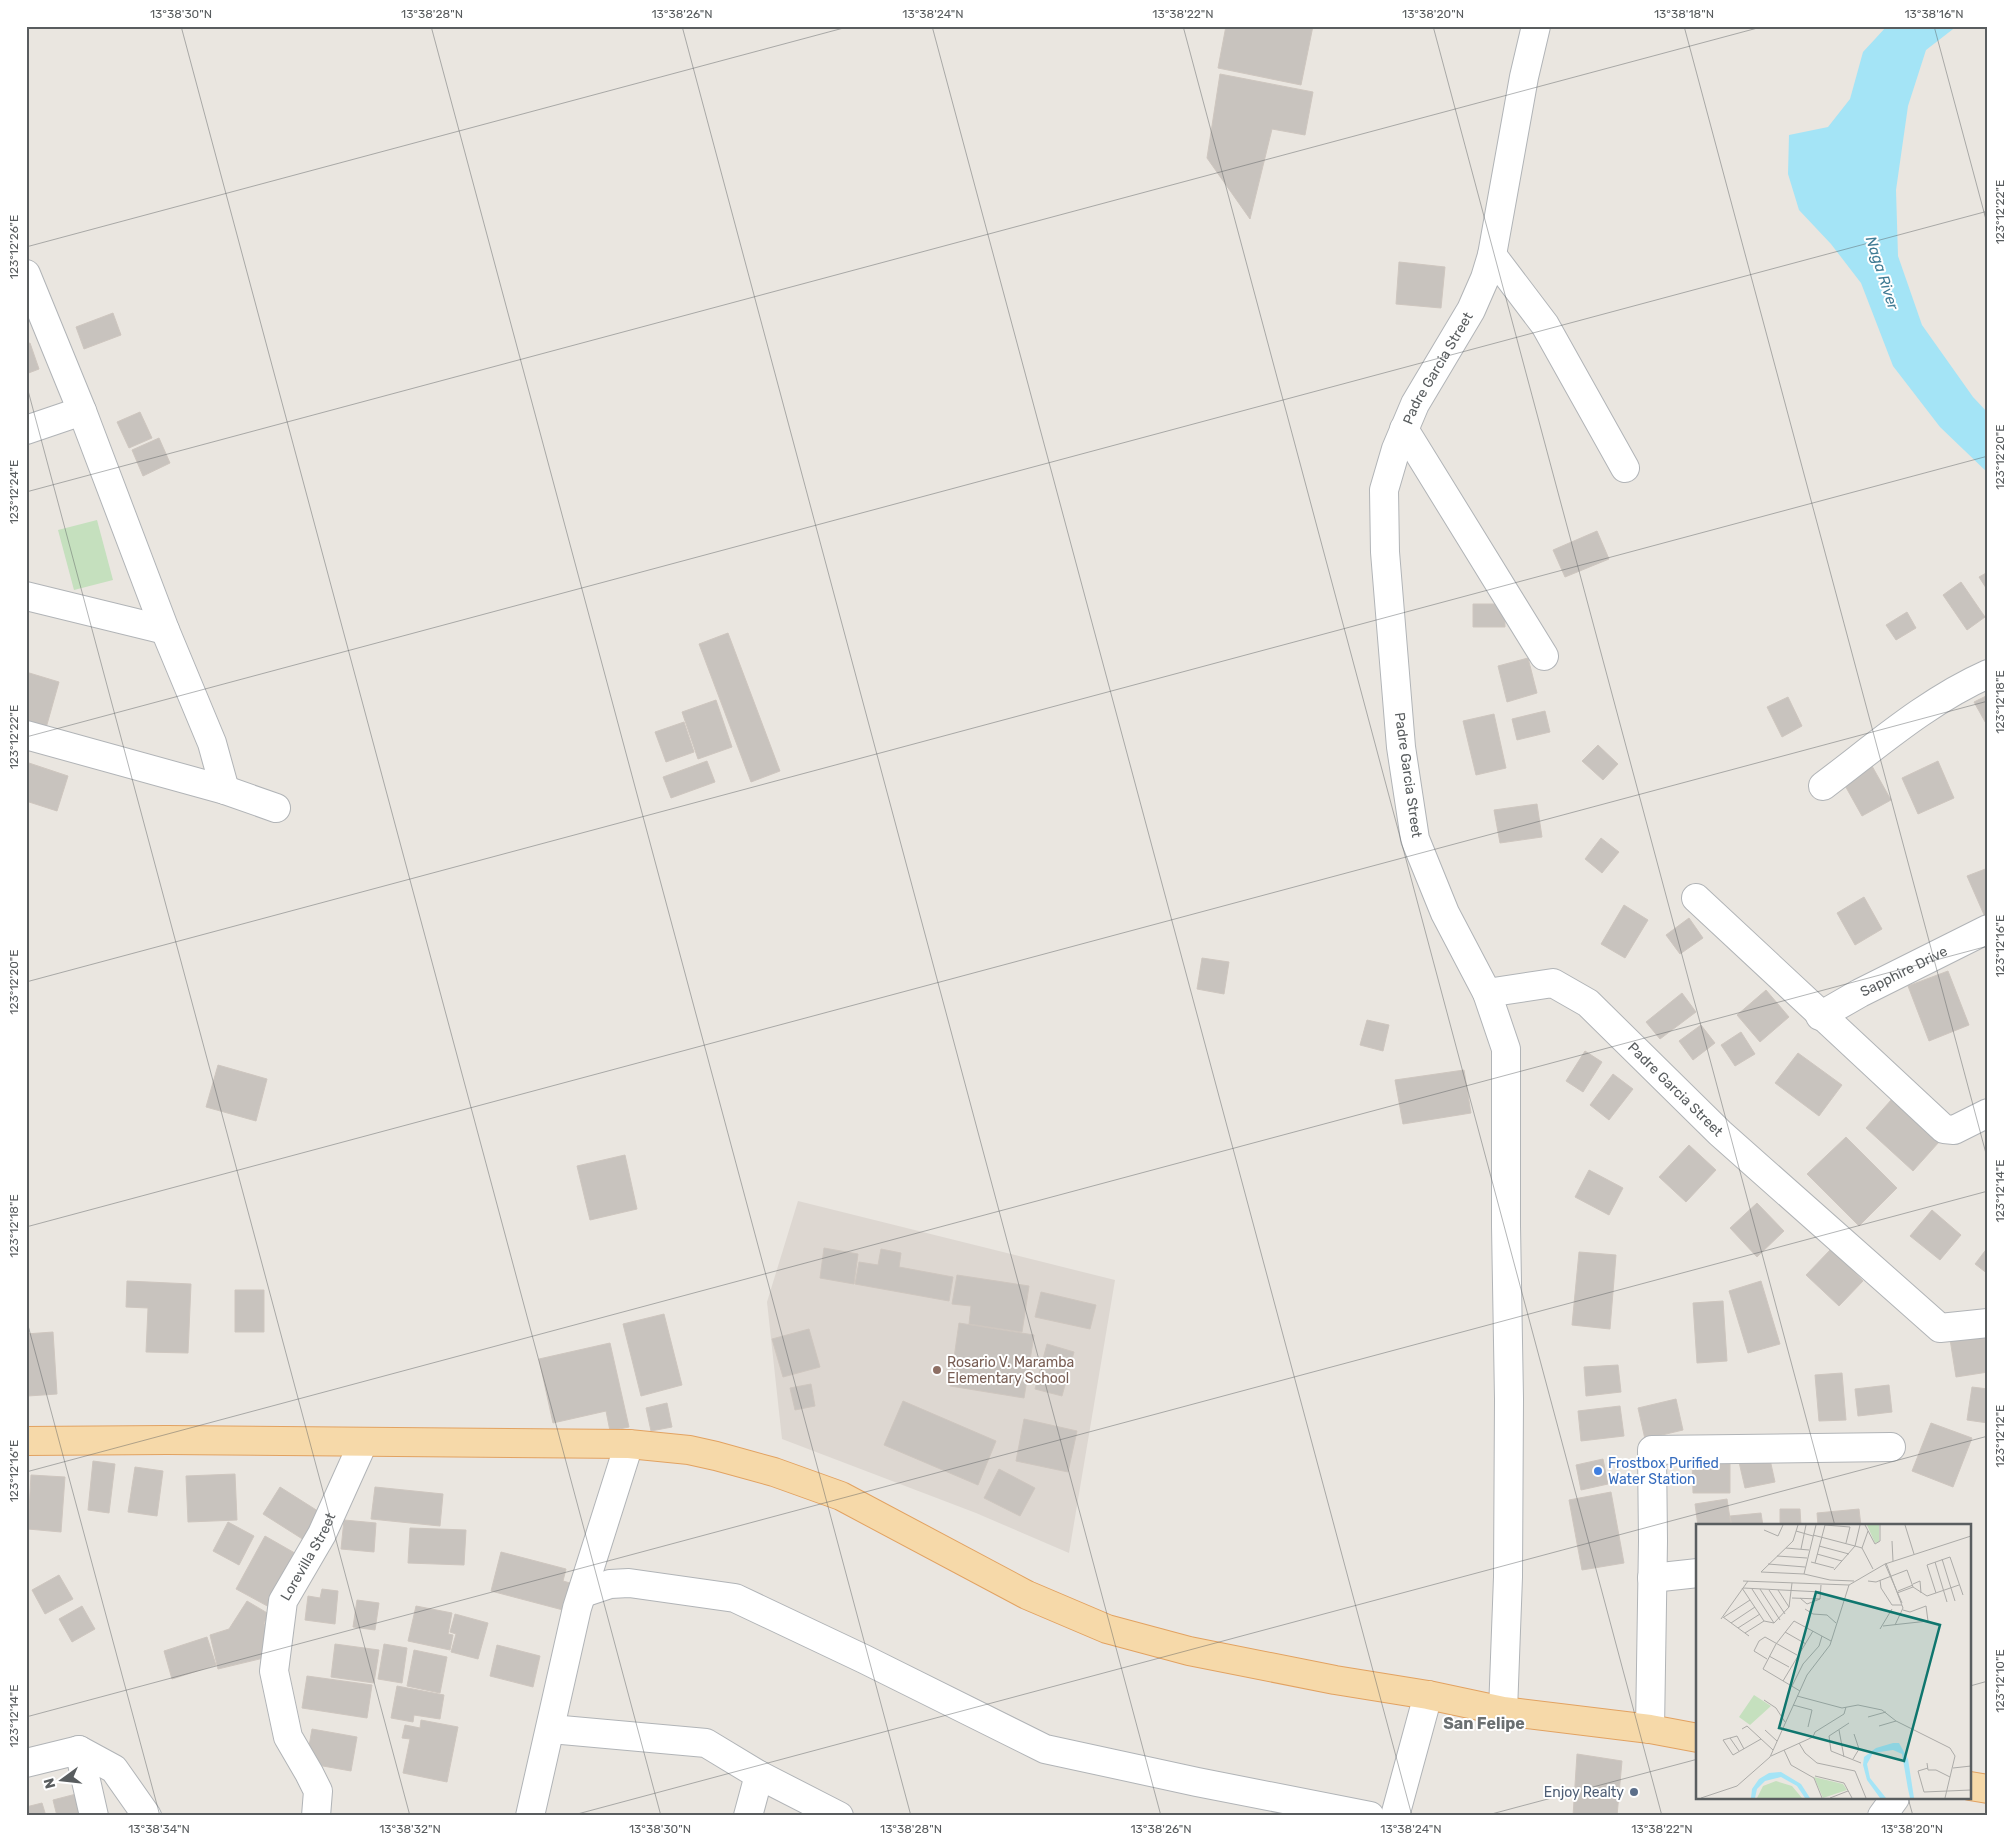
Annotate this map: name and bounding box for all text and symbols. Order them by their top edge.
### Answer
text: 13°38'30"N [150,7,212,21]
text: 13°38'28"N [401,7,463,21]
text: 13°38'26"N [651,7,713,21]
text: 13°38'24"N [902,7,964,21]
text: 13°38'22"N [1152,7,1214,21]
text: 13°38'20"N [1402,7,1464,21]
text: 13°38'18"N [1654,7,1714,21]
text: 13°38'16"N [1904,7,1964,21]
text: 123°12'22"E [1993,180,2007,244]
text: 123°12'26"E [7,215,21,279]
water label: Naga River [1862,234,1903,313]
street label: Padre Garcia Street [1399,308,1477,427]
text: 123°12'20"E [1993,424,2007,490]
text: 123°12'24"E [7,460,21,524]
text: 123°12'18"E [1993,670,2007,734]
text: 123°12'22"E [7,705,21,769]
street label: Padre Garcia Street [1391,711,1425,839]
text: 123°12'16"E [1993,915,2007,977]
street label: Sapphire Drive [1857,942,1950,1000]
text: 123°12'20"E [7,949,21,1015]
street label: Padre Garcia Street [1624,1039,1727,1140]
text: 123°12'14"E [1993,1160,2007,1222]
text: 123°12'18"E [7,1194,21,1258]
place label: Rosario V. Maramba Elementary School [947,1354,1074,1387]
marker: Rosario V. Maramba Elementary School [931,1364,943,1376]
text: 123°12'12"E [1993,1405,2007,1467]
text: 123°12'16"E [7,1440,21,1502]
place label: Frostbox Purified Water Station [1608,1455,1719,1488]
marker: Frostbox Purified Water Station [1592,1465,1604,1477]
street label: Lorevilla Street [277,1509,339,1604]
inset map [1696,1524,1972,1800]
text: 123°12'10"E [1993,1649,2007,1713]
text: 123°12'14"E [7,1685,21,1747]
district label: San Felipe [1443,1714,1525,1733]
north arrow [38,1754,88,1804]
text: N [40,1776,59,1790]
place label: Enjoy Realty [1544,1784,1624,1801]
marker: Enjoy Realty [1628,1786,1640,1798]
text: 13°38'34"N [128,1822,190,1836]
text: 13°38'32"N [379,1822,441,1836]
text: 13°38'30"N [629,1822,691,1836]
text: 13°38'28"N [880,1822,942,1836]
text: 13°38'26"N [1130,1822,1192,1836]
text: 13°38'24"N [1380,1822,1442,1836]
text: 13°38'22"N [1631,1822,1693,1836]
text: 13°38'20"N [1881,1822,1943,1836]

